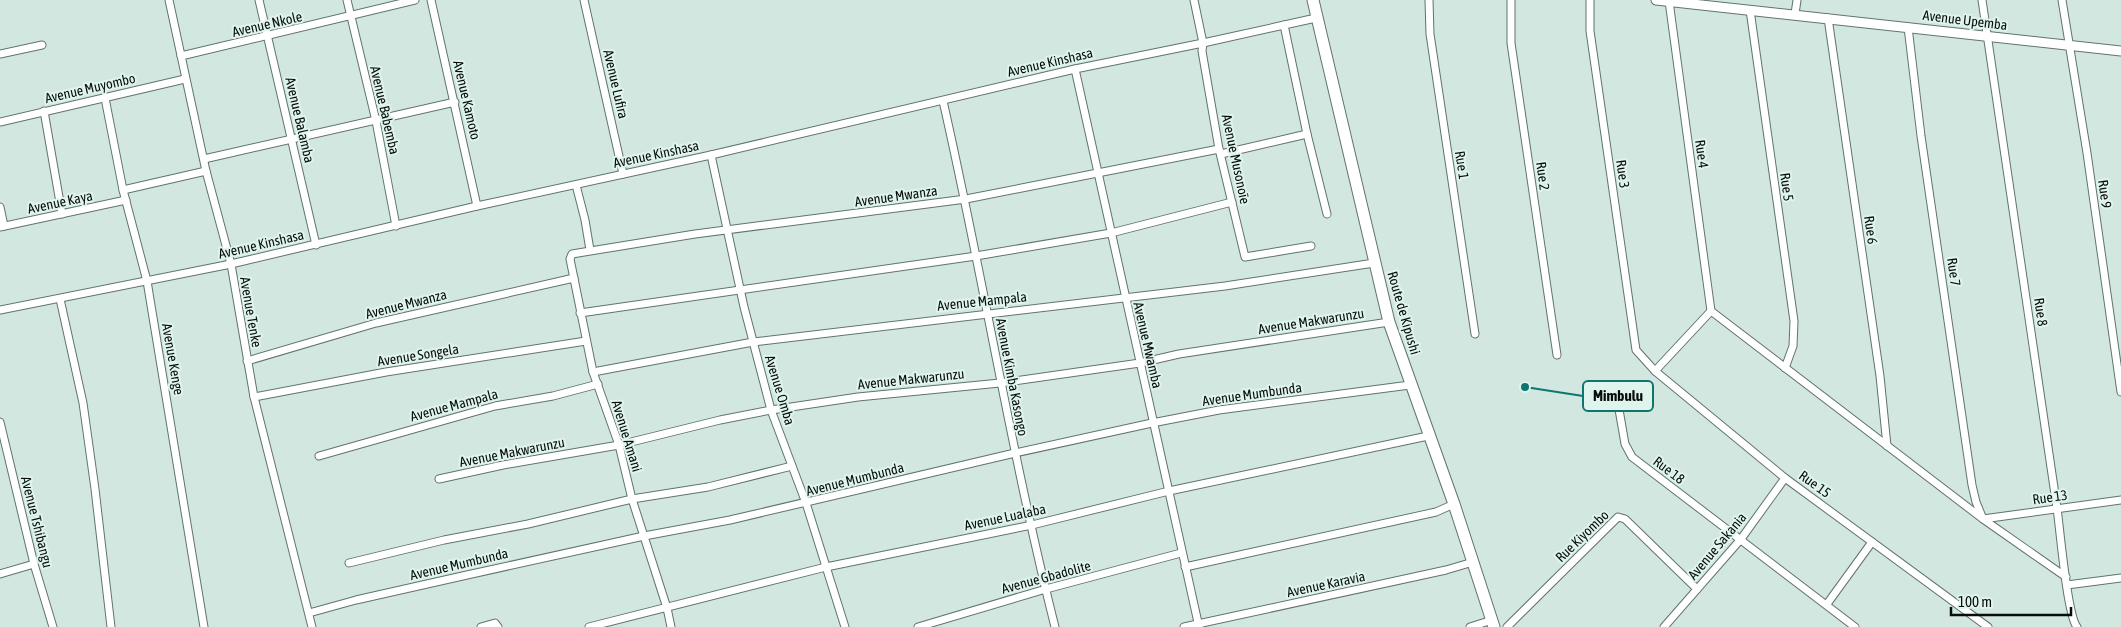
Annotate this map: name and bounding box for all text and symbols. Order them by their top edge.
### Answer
street label: Avenue Upemba [1922,7,2008,33]
street label: Avenue Nkole [230,8,304,40]
street label: Avenue Kinshasa [1006,44,1094,80]
street label: Avenue Lufira [600,48,632,120]
street label: Avenue Kamoto [450,59,484,141]
street label: Avenue Babemba [367,64,403,156]
street label: Avenue Muyombo [43,70,137,106]
street label: Avenue Balamba [282,76,318,164]
street label: Avenue Musonoïe [1219,113,1253,205]
street label: Avenue Kinshasa [612,137,700,171]
street label: Rue 4 [1692,139,1712,170]
street label: Rue 1 [1452,150,1472,180]
street label: Rue 3 [1613,159,1633,189]
street label: Rue 2 [1533,161,1553,191]
street label: Rue 5 [1777,172,1797,202]
street label: Rue 9 [2095,179,2115,209]
street label: Avenue Mwanza [854,182,938,210]
street label: Avenue Kaya [26,187,94,217]
street label: Rue 6 [1861,215,1881,246]
street label: Avenue Kinshasa [217,226,305,262]
street label: Rue 7 [1944,257,1964,287]
street label: Route de Kipushi [1384,270,1424,356]
street label: Avenue Tenke [237,275,265,349]
street label: Avenue Mwanza [364,286,448,322]
street label: Avenue Mampala [936,288,1028,314]
street label: Rue 8 [2031,297,2051,328]
street label: Avenue Mwamba [1130,300,1166,390]
street label: Avenue Makwarunzu [1257,305,1365,337]
street label: Avenue Kimba Kasongo [993,317,1031,437]
street label: Avenue Kenge [159,322,187,396]
street label: Avenue Songela [376,341,460,369]
street label: Avenue Omba [762,353,798,427]
street label: Avenue Makwarunzu [857,365,965,393]
street label: Avenue Mumbunda [1201,379,1303,409]
callout: Mimbulu [1583,381,1653,411]
street label: Avenue Mampala [408,386,500,424]
text: Mimbulu [1593,387,1643,404]
street label: Avenue Amani [609,398,645,474]
street label: Avenue Makwarunzu [458,434,566,470]
street label: Rue 18 [1650,453,1688,487]
street label: Avenue Mumbunda [804,459,906,499]
street label: Rue 15 [1796,467,1834,501]
street label: Avenue Tshibangu [18,475,56,569]
street label: Rue 13 [2031,487,2069,507]
street label: Avenue Lualaba [963,501,1047,533]
street label: Rue Kiyombo [1552,507,1612,565]
street label: Avenue Sakania [1684,509,1750,583]
street label: Avenue Mumbunda [408,545,510,583]
street label: Avenue Gbadolite [1000,557,1092,597]
street label: Avenue Karavia [1285,568,1367,600]
scale bar [1951,584,2071,616]
text: 100 m [1958,593,1992,610]

